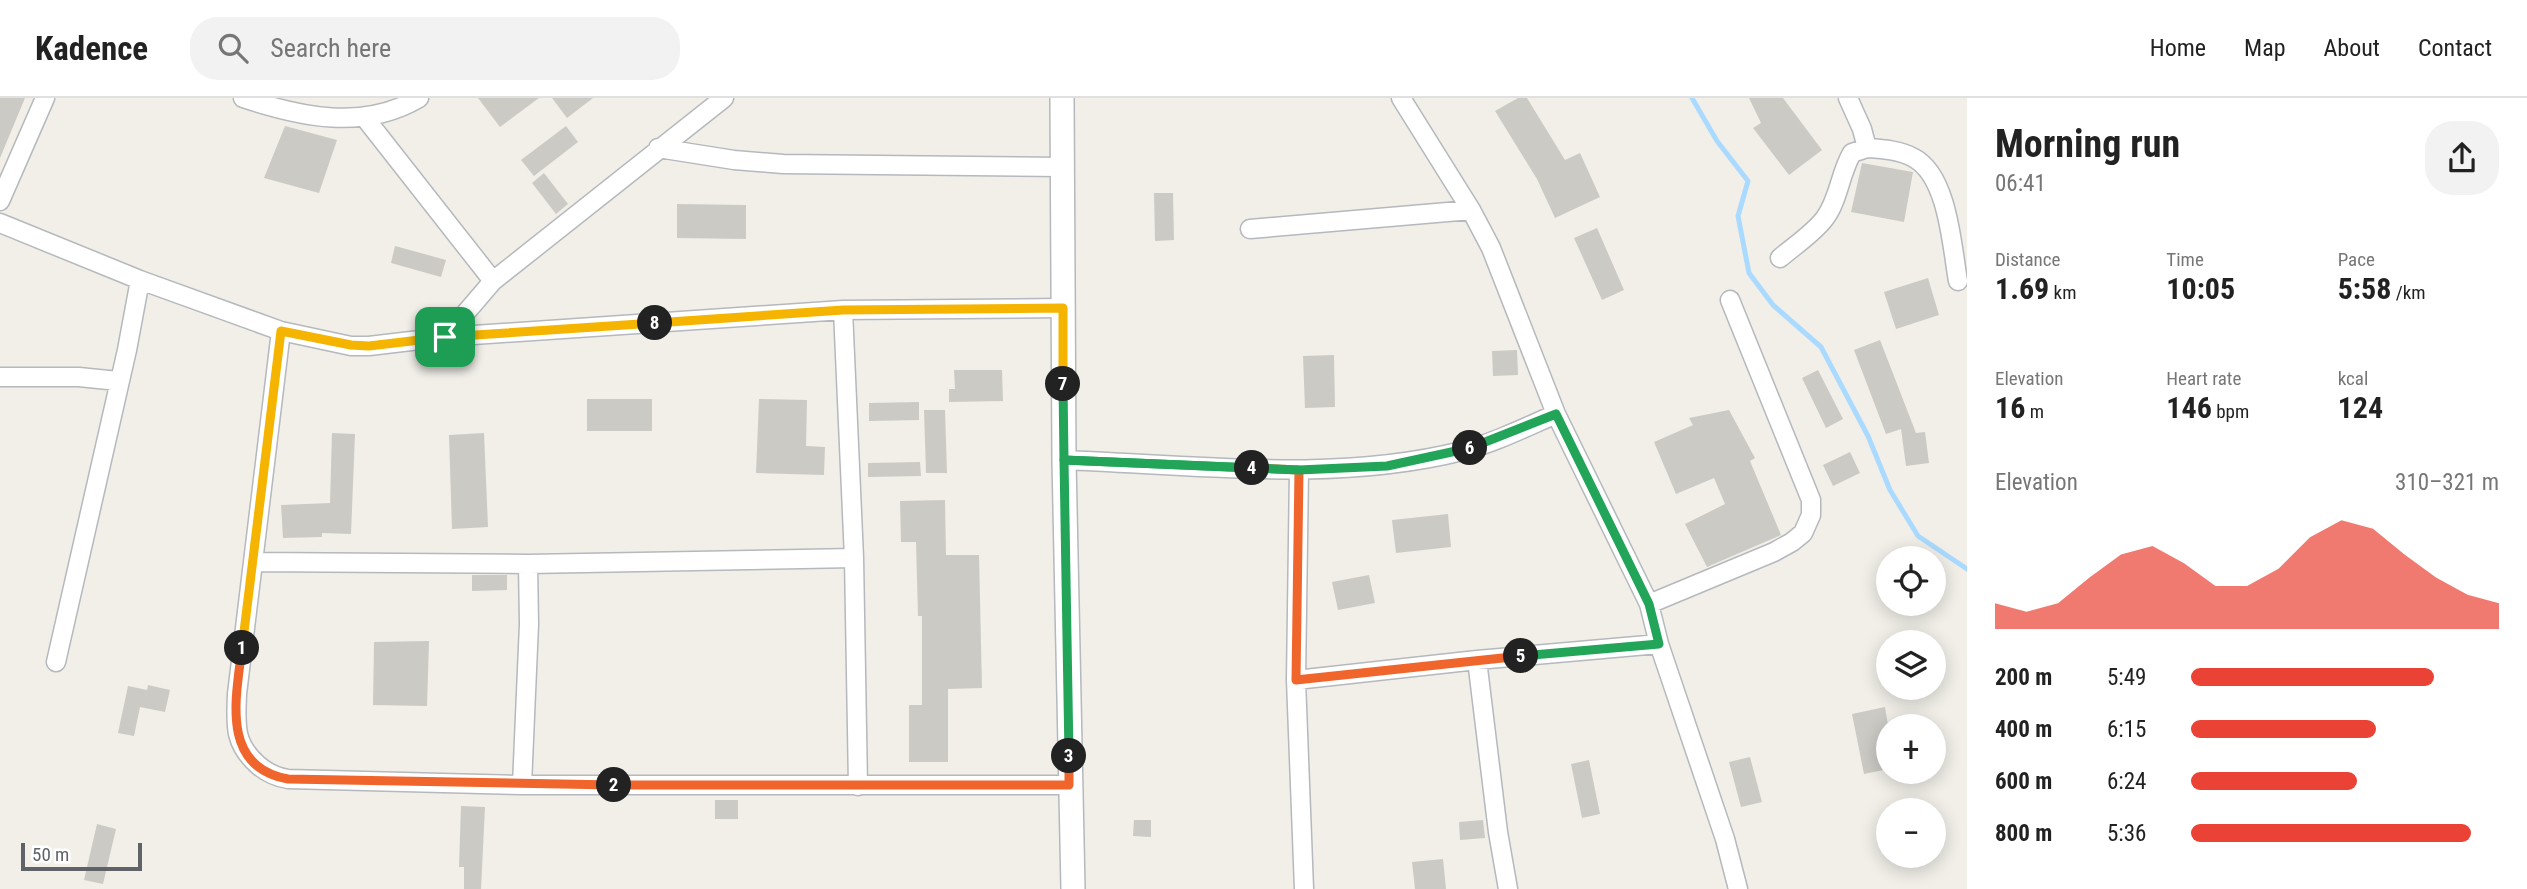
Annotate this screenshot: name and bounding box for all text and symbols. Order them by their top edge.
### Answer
search box [190,17,680,80]
text: Kadence [35,29,148,68]
icon: search [214,29,252,67]
text: Search here [270,33,391,63]
text: Home [2150,34,2206,62]
text: Map [2244,34,2286,62]
text: About [2324,34,2380,62]
text: Contact [2418,34,2492,62]
button: share [2425,121,2499,195]
text: Morning run [1995,122,2180,166]
text: 06:41 [1995,170,2046,197]
text: Distance [1995,248,2060,271]
text: Time [2166,248,2204,271]
text: Pace [2338,248,2375,271]
text: 1.69 [1995,271,2049,306]
text: 10:05 [2166,271,2235,306]
text: 5:58 [2338,271,2391,306]
text: km [2049,281,2076,304]
text: /km [2391,281,2426,304]
pin: 8 [638,306,672,341]
pin [415,307,475,367]
text: 8 [650,311,659,334]
icon: arrive [426,318,464,356]
pin: 7 [1046,366,1080,402]
text: Elevation [1995,367,2063,390]
text: Heart rate [2166,367,2241,390]
text: kcal [2338,367,2368,390]
text: 7 [1058,372,1067,395]
text: 16 [1995,390,2025,425]
text: 146 [2166,390,2212,425]
text: 124 [2338,390,2383,425]
text: m [2025,400,2044,423]
text: bpm [2212,400,2249,423]
pin: 6 [1452,430,1488,466]
text: 6 [1465,436,1474,459]
pin: 4 [1234,450,1270,486]
text: 4 [1247,456,1256,479]
text: Elevation [1995,469,2078,496]
text: 310–321 m [2395,469,2499,496]
map controls [1876,546,1946,868]
button: locate [1876,546,1946,616]
pin: 1 [224,630,260,666]
button: layers [1876,630,1946,700]
text: 1 [237,636,246,659]
pin: 5 [1504,638,1538,674]
text: 5 [1516,644,1525,667]
text: 200 m [1995,664,2052,691]
text: 5:49 [2107,664,2146,691]
button: + [1876,714,1946,784]
text: 400 m [1995,716,2052,743]
text: 6:15 [2107,716,2146,743]
pin: 3 [1052,738,1086,774]
text: 3 [1064,744,1073,767]
pin: 2 [596,768,632,802]
text: 600 m [1995,768,2052,795]
text: 6:24 [2107,768,2146,795]
text: 2 [609,773,618,796]
button: − [1876,798,1946,868]
text: 800 m [1995,820,2052,847]
text: 5:36 [2107,820,2146,847]
scale bar [21,840,142,872]
text: 50 m [32,843,69,866]

